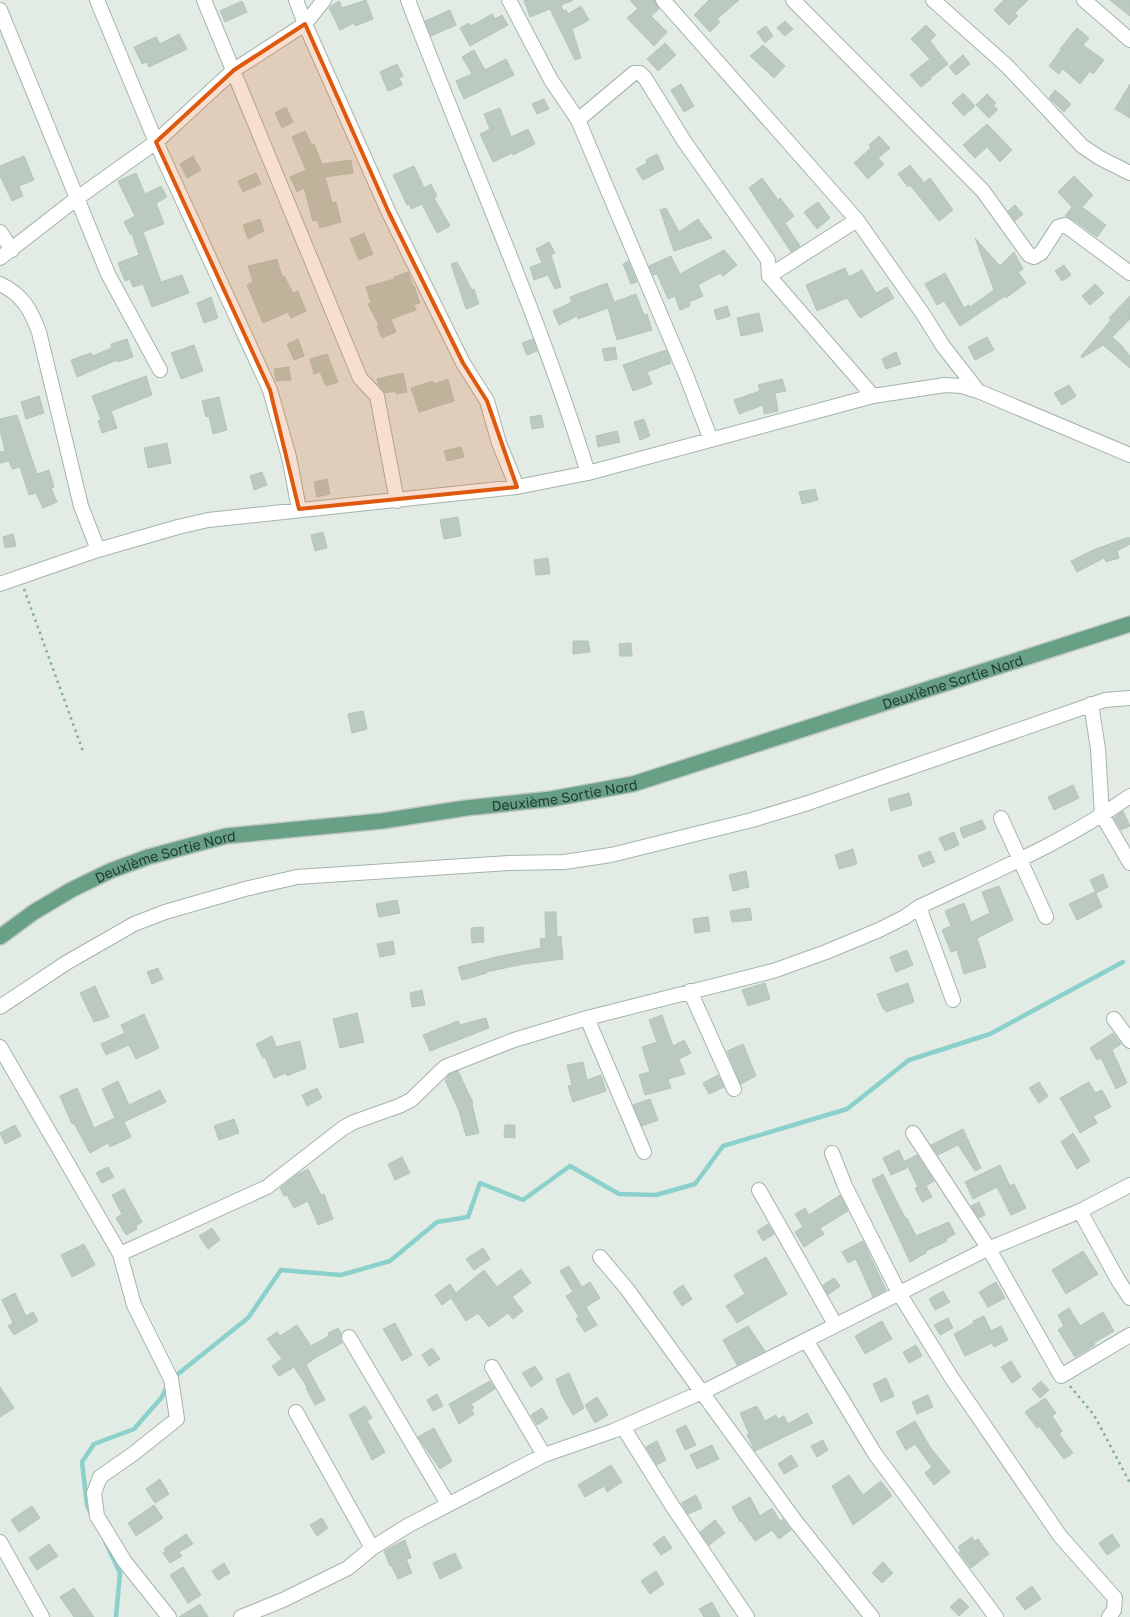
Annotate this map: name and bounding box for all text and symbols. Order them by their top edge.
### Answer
street label: Deuxième Sortie Nord [880,651,1025,712]
street label: Deuxième Sortie Nord [491,775,639,814]
street label: Deuxième Sortie Nord [92,827,236,886]

